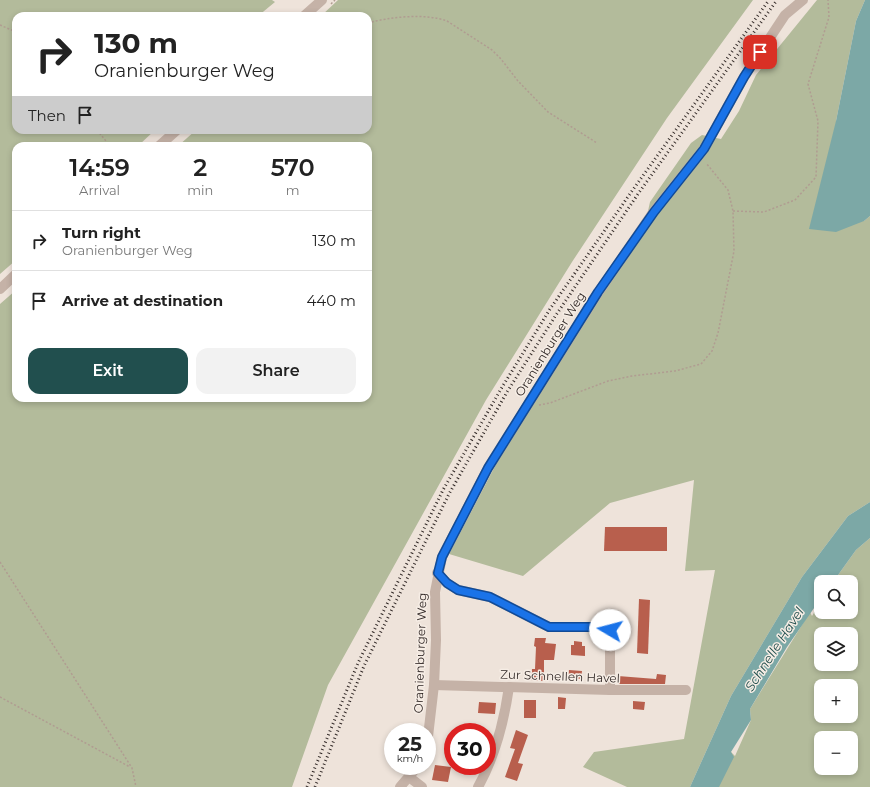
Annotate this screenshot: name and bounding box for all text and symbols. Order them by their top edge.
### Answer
text: 130 m [94,26,178,60]
icon: right [28,28,80,80]
pin [743,35,777,69]
icon: arrive [749,41,771,63]
text: Oranienburger Weg [94,60,275,82]
icon: arrive [74,104,96,126]
text: Then [28,106,66,125]
text: 14:59 [69,153,130,182]
text: 2 [193,153,207,182]
text: 570 [271,153,315,182]
text: Arrival [79,182,120,198]
text: min [187,182,213,198]
text: m [286,182,300,198]
text: Turn right [62,223,141,242]
icon: right [28,230,50,252]
text: 130 m [312,231,356,250]
text: Oranienburger Weg [62,242,193,258]
street label: Oranienburger Weg [512,289,588,399]
icon: arrive [28,290,50,312]
text: Arrive at destination [62,291,223,310]
text: 440 m [306,291,356,310]
button: Exit [28,348,188,394]
button: Share [196,348,356,394]
map controls [814,575,858,775]
button: search [814,575,858,619]
street label: Oranienburger Weg [410,592,430,714]
water label: Schnelle Havel [741,604,807,694]
position arrow [589,609,631,651]
button: layers [814,627,858,671]
street label: Zur Schnellen Havel [500,666,620,686]
button: + [814,679,858,723]
speed limit sign: 30 [444,723,496,775]
button: − [814,731,858,775]
text: 25 [398,732,422,756]
text: km/h [397,752,423,765]

